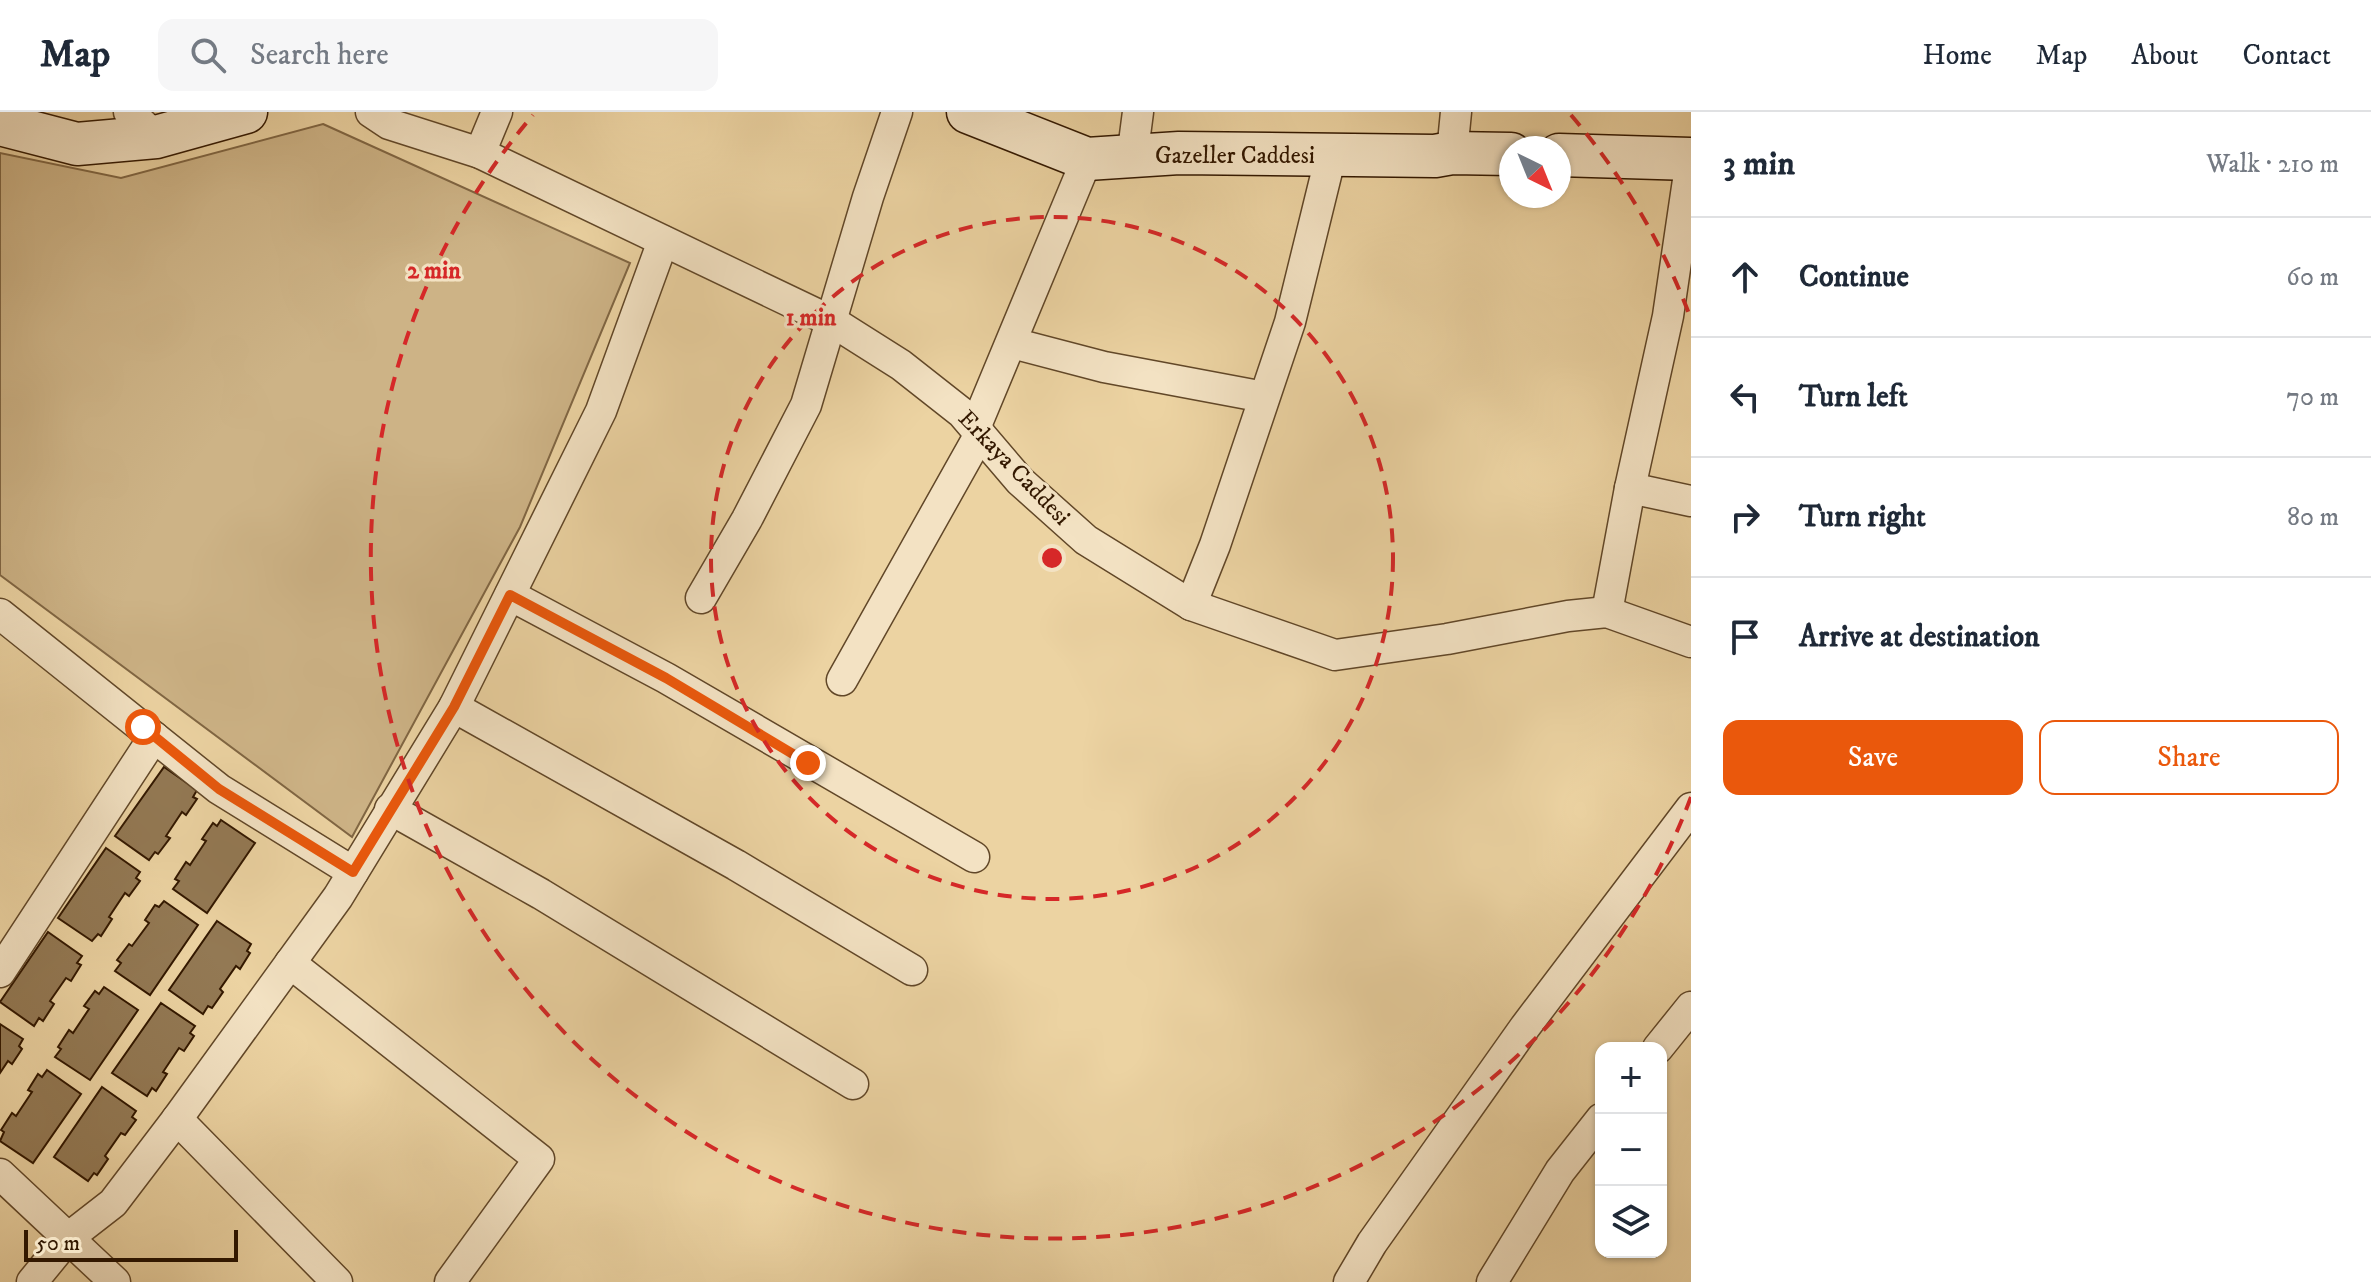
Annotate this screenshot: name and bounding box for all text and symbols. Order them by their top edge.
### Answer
search box [158,19,718,91]
text: Map [40,31,110,79]
icon: search [186,33,230,77]
text: Search here [250,37,389,74]
text: Home [1923,38,1992,73]
text: Map [2036,38,2087,73]
text: About [2131,38,2198,73]
text: Contact [2242,38,2331,73]
north arrow [1499,136,1571,208]
street label: Gazeller Caddesi [1155,141,1315,171]
text: 3 min [1723,143,1795,185]
text: Walk · 210 m [2206,148,2339,181]
icon: ahead [1723,255,1767,299]
text: 2 min [407,256,461,286]
text: Continue [1799,259,1909,296]
text: 60 m [2286,261,2339,294]
text: 1 min [786,303,837,333]
icon: left [1723,375,1767,419]
text: Turn left [1799,379,1908,416]
text: 70 m [2286,381,2339,414]
street label: Erkaya Caddesi [952,404,1076,532]
icon: right [1723,495,1767,539]
text: Turn right [1799,499,1926,536]
text: 80 m [2287,501,2339,534]
centre of rings [1038,544,1066,572]
icon: arrive [1723,615,1767,659]
text: Arrive at destination [1799,619,2040,656]
route start [125,709,161,745]
button: Save [1723,720,2023,795]
button: Share [2039,720,2339,795]
route end [790,745,826,781]
map controls [1595,1042,1667,1258]
button: + [1595,1042,1667,1114]
button: − [1595,1114,1667,1186]
button: layers [1595,1186,1667,1258]
scale bar [24,1226,238,1262]
text: 50 m [36,1230,80,1257]

